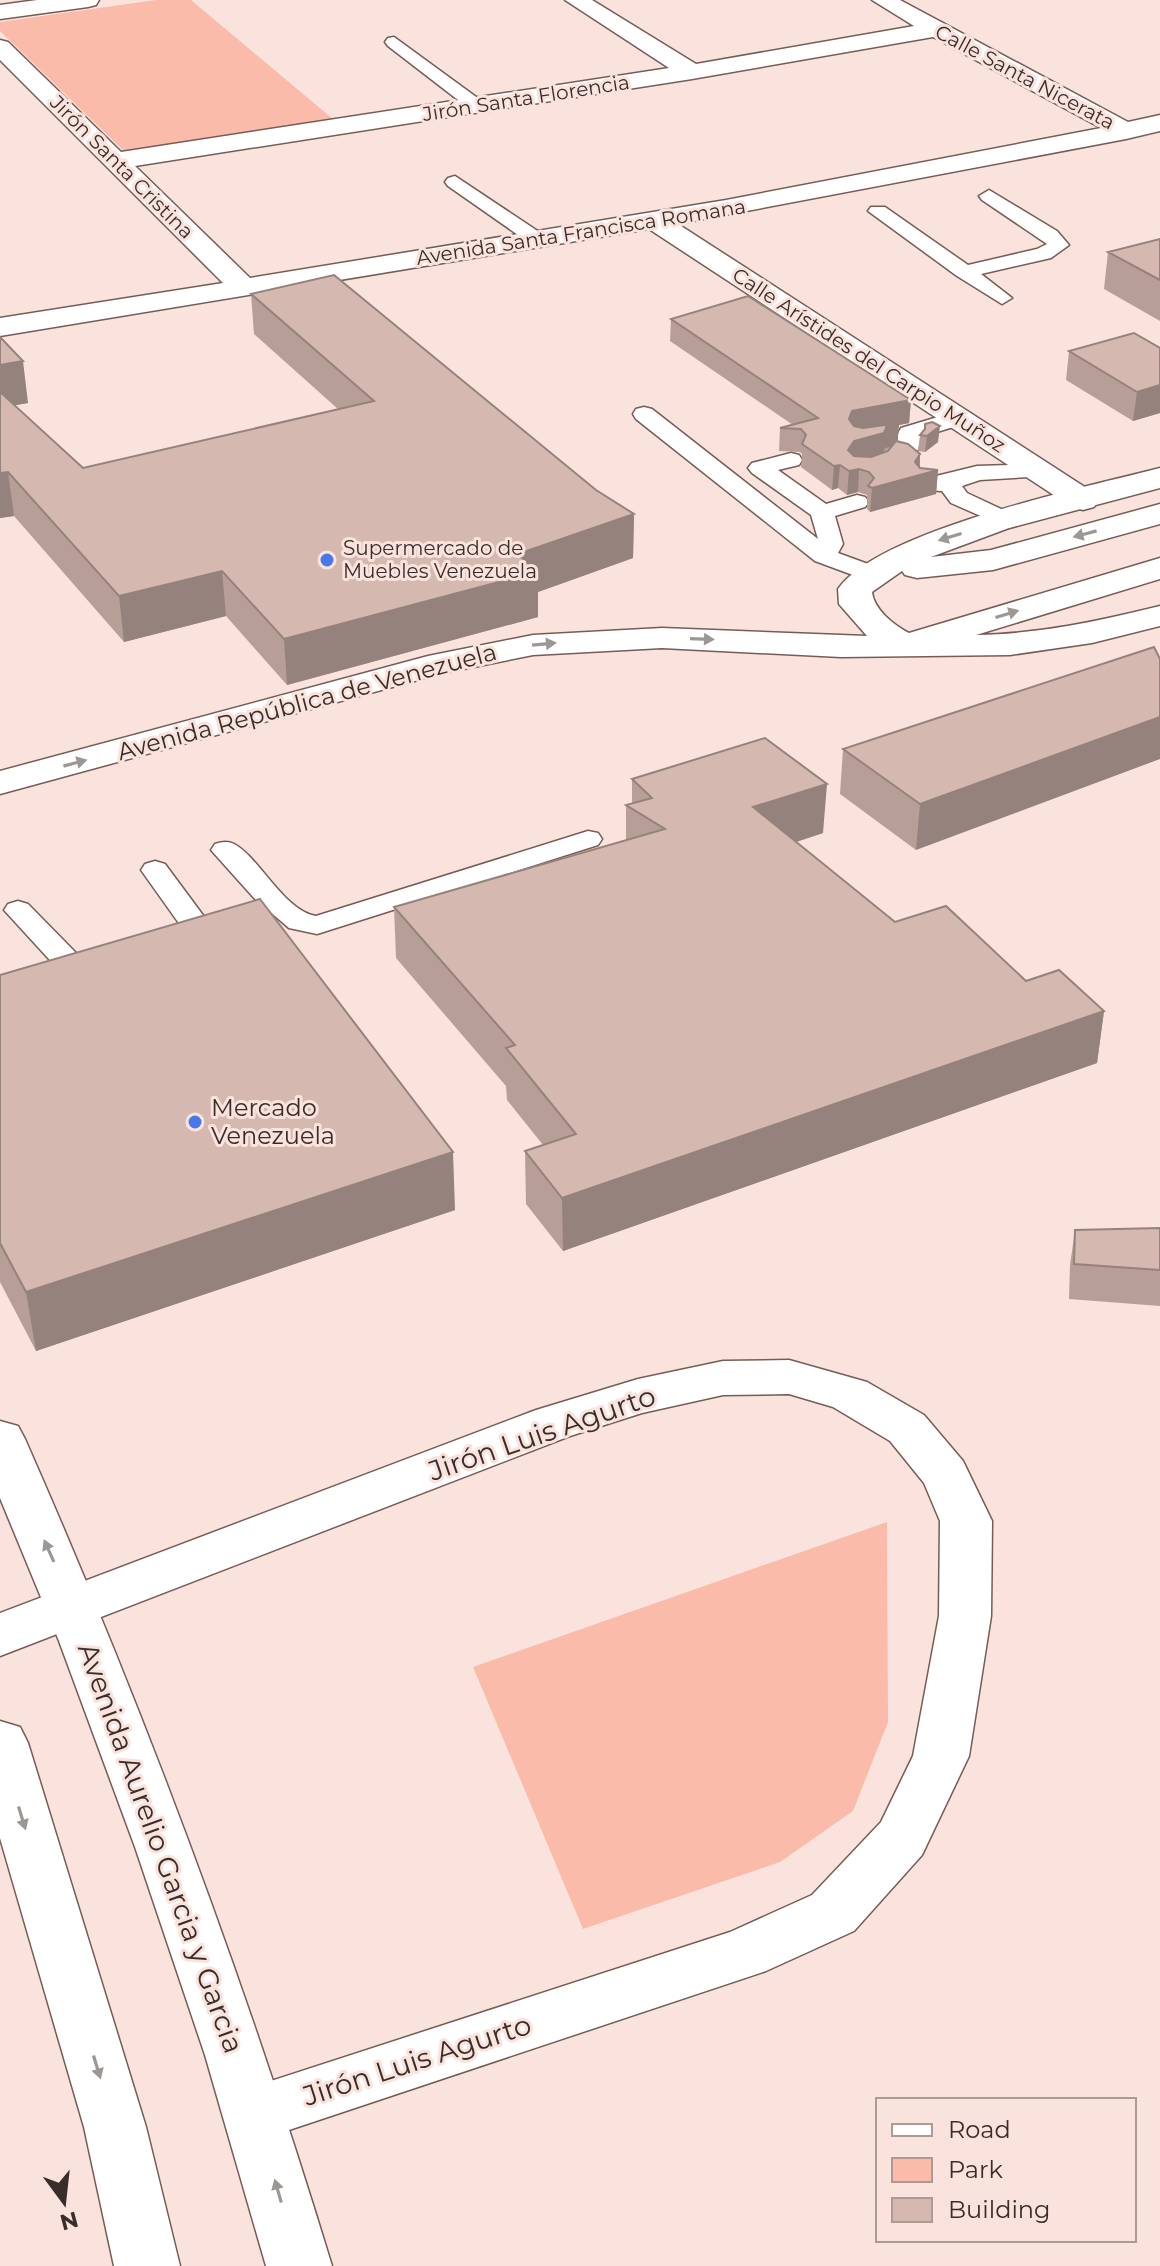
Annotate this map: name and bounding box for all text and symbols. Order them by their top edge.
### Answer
street label: Calle Santa Nicerata [931,20,1119,134]
street label: Jirón Santa Florencia [420,70,631,126]
street label: Jirón Santa Cristina [45,90,199,244]
street label: Avenida Santa Francisca Romana [415,194,747,270]
street label: Calle Arístides del Carpio Muñoz [728,263,1010,457]
one-way arrow [1072,529,1097,541]
one-way arrow [938,531,962,544]
place label: Supermercado de Muebles Venezuela [343,536,537,583]
marker: Supermercado de Muebles Venezuela [318,551,336,569]
one-way arrow [995,607,1019,620]
one-way arrow [690,633,715,646]
street label: Avenida República de Venezuela [114,637,500,766]
one-way arrow [532,638,557,651]
one-way arrow [63,756,88,768]
place label: Mercado Venezuela [211,1093,335,1150]
marker: Mercado Venezuela [186,1113,204,1131]
street label: Jirón Luis Agurto [423,1378,660,1488]
one-way arrow [43,1539,56,1563]
street label: Avenida Aurelio Garcia y Garcia [71,1638,251,2058]
one-way arrow [16,1807,29,1831]
street label: Jirón Luis Agurto [298,2007,535,2113]
one-way arrow [91,2056,104,2080]
legend [876,2098,1136,2242]
text: Road [948,2115,1011,2144]
text: Park [948,2155,1003,2184]
north arrow [24,2162,104,2242]
one-way arrow [271,2178,283,2203]
text: Building [948,2195,1051,2224]
text: N [57,2205,81,2236]

